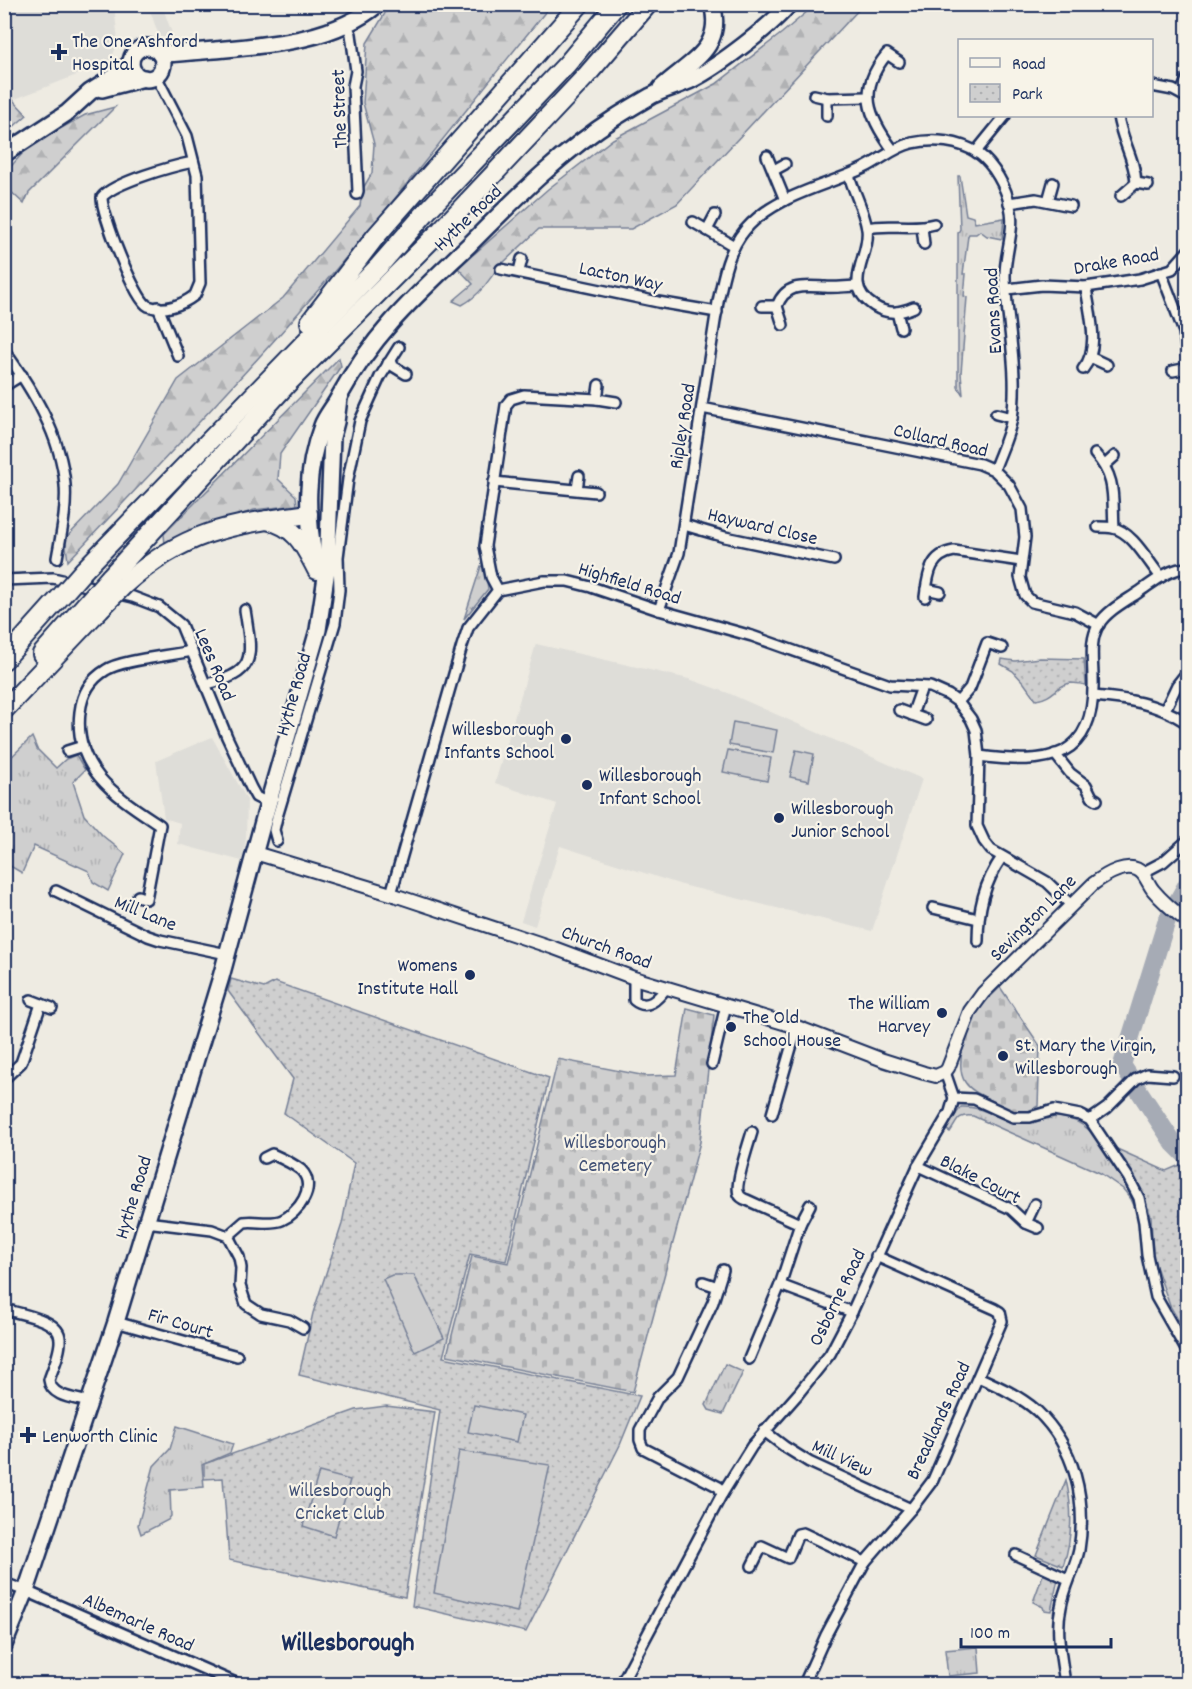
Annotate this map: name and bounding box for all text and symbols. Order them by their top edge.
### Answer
place label: The One Ashford Hospital [72,29,198,80]
legend [958,39,1153,117]
marker: The One Ashford Hospital [50,43,68,61]
text: Road [1012,53,1046,78]
street label: The Street [326,69,356,149]
text: Park [1012,83,1043,108]
street label: Hythe Road [429,179,510,259]
street label: Drake Road [1072,242,1161,284]
street label: Lacton Way [576,255,666,301]
street label: Evans Road [979,267,1011,355]
street label: Ripley Road [663,382,705,471]
street label: Collard Road [890,417,990,466]
street label: Hayward Close [705,502,820,554]
street label: Highfield Road [574,556,684,614]
street label: Lees Road [185,625,241,706]
street label: Hythe Road [270,650,320,740]
place label: Willesborough Infants School [444,717,554,768]
marker: Willesborough Infants School [559,732,573,746]
place label: Willesborough Infant School [599,763,701,814]
marker: Willesborough Infant School [580,778,594,792]
place label: Willesborough Junior School [791,796,893,847]
marker: Willesborough Junior School [772,811,786,825]
street label: Sevington Lane [984,869,1084,969]
street label: Mill Lane [109,890,180,940]
street label: Church Road [557,920,655,978]
place label: Womens Institute Hall [357,953,458,1004]
marker: Womens Institute Hall [463,968,477,982]
place label: The William Harvey [848,991,931,1042]
place label: The Old School House [743,1005,841,1056]
marker: The William Harvey [935,1006,949,1020]
marker: The Old School House [724,1020,738,1034]
place label: St. Mary the Virgin, Willesborough [1015,1033,1156,1084]
marker: St. Mary the Virgin, Willesborough [996,1049,1010,1063]
park label: Willesborough Cemetery [564,1130,666,1181]
street label: Blake Court [934,1148,1025,1213]
street label: Hythe Road [109,1153,161,1243]
street label: Osborne Road [803,1245,874,1352]
street label: Fir Court [144,1302,216,1348]
street label: Breadlands Road [900,1358,979,1485]
place label: Lenworth Clinic [42,1424,158,1452]
marker: Lenworth Clinic [19,1426,37,1444]
street label: Mill View [807,1433,877,1486]
park label: Willesborough Cricket Club [289,1478,391,1529]
street label: Albemarle Road [78,1587,198,1661]
scale bar [961,1611,1111,1649]
text: 100 m [970,1622,1010,1647]
district label: Willesborough [282,1626,415,1663]

